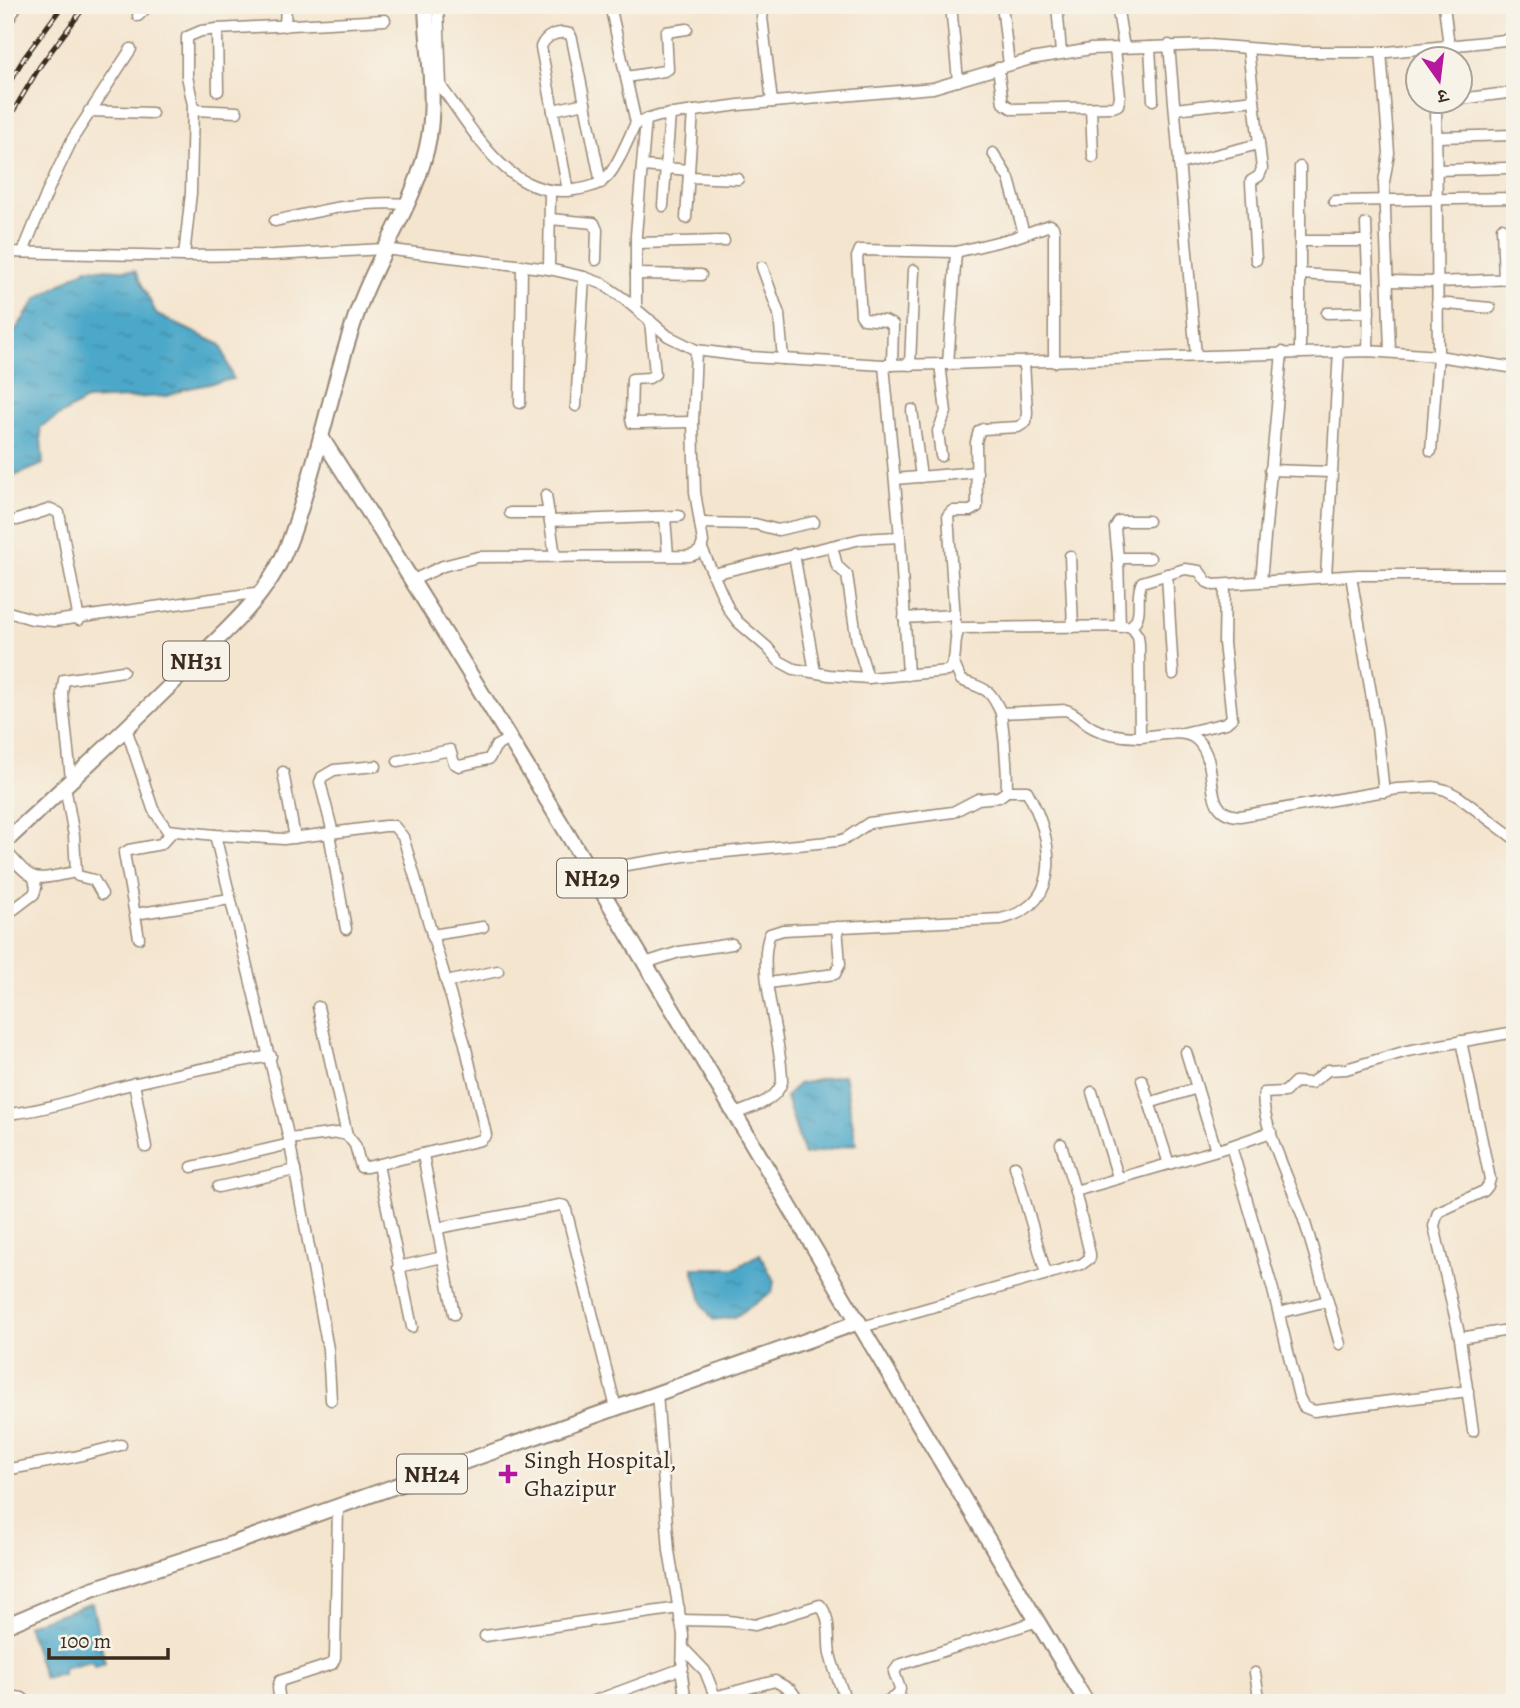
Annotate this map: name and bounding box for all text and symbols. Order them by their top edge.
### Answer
north arrow [1404,46,1474,116]
text: उ [1434,81,1453,110]
road number: NH31 [163,642,229,680]
road number: NH29 [557,858,627,898]
place label: Singh Hospital, Ghazipur [524,1444,677,1504]
road number: NH24 [397,1455,467,1494]
marker: Singh Hospital, Ghazipur [498,1464,518,1484]
scale bar [49,1617,168,1661]
text: 100 m [60,1627,111,1655]

